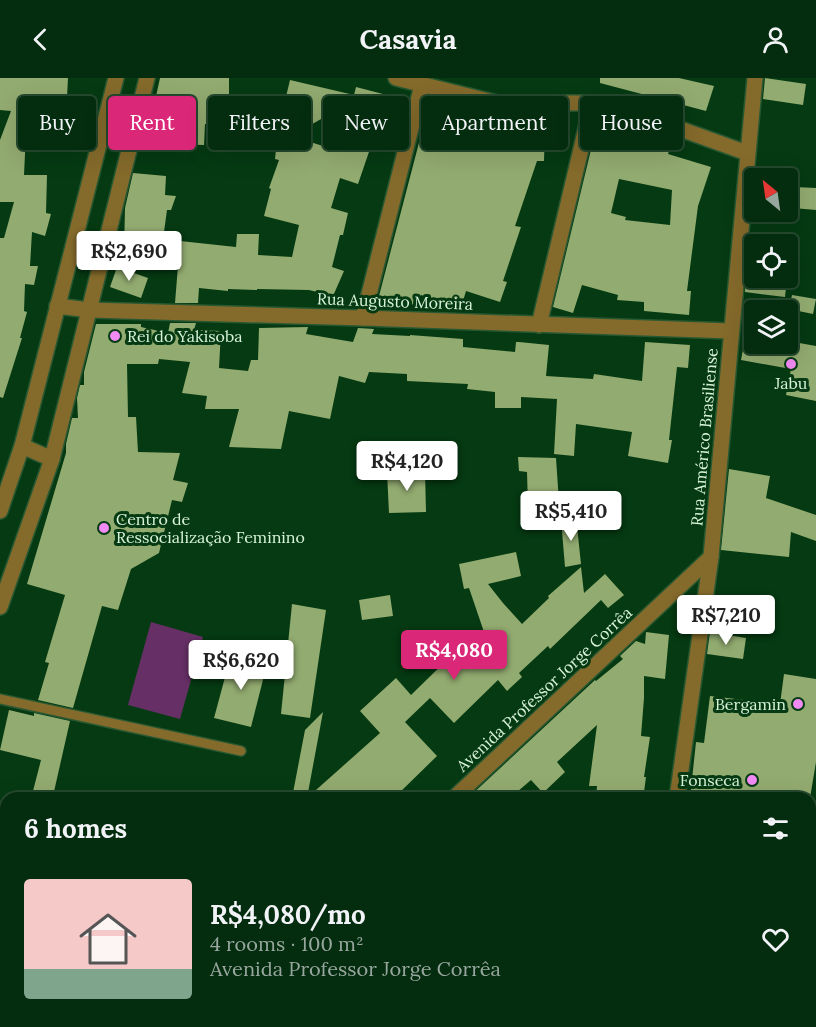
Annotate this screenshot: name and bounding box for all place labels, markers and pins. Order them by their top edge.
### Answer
pin: R$2,690 [74,231,184,282]
place label: Rei do Yakisoba [127,326,243,346]
marker: Rei do Yakisoba [108,329,122,343]
marker: Jabu [784,357,798,371]
place label: Jabu [774,373,808,393]
pin: R$4,120 [352,441,462,492]
pin: R$5,410 [516,491,626,542]
place label: Centro de Ressocialização Feminino [116,509,305,547]
marker: Centro de Ressocialização Feminino [97,521,111,535]
pin: R$7,210 [671,595,781,646]
pin: R$4,080 [399,630,509,681]
pin: R$6,620 [186,640,296,691]
place label: Bergamin [715,694,786,714]
marker: Bergamin [791,697,805,711]
place label: Fonseca [680,770,740,790]
marker: Fonseca [745,773,759,787]

